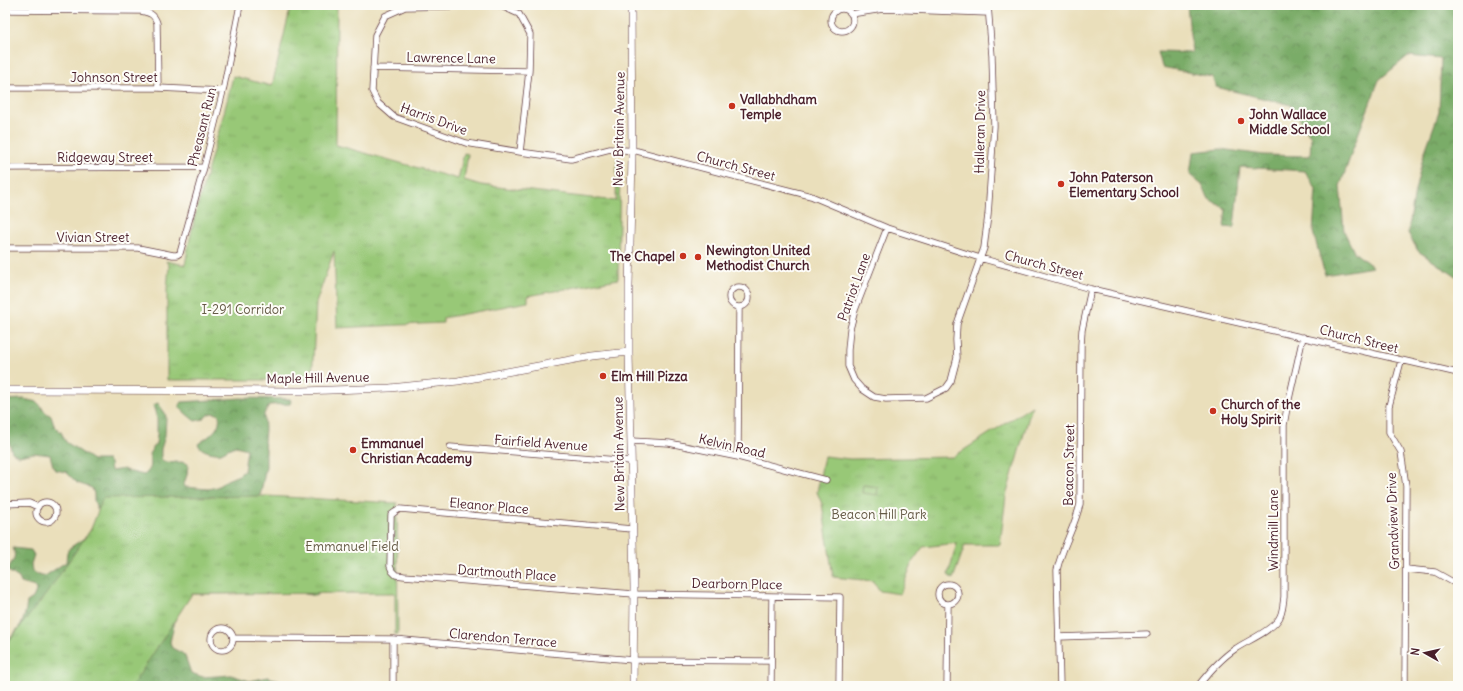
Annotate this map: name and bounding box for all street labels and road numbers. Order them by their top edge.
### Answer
street label: Lawrence Lane [406,49,496,67]
street label: Johnson Street [70,69,158,86]
street label: New Britain Avenue [609,71,629,187]
street label: Pheasant Run [184,85,220,168]
street label: Halleran Drive [971,90,989,174]
street label: Harris Drive [398,99,470,139]
street label: Church Street [695,147,778,185]
street label: Ridgeway Street [57,149,154,166]
street label: Vivian Street [57,229,130,246]
street label: Church Street [1003,246,1086,284]
street label: Patriot Lane [834,251,874,323]
street label: Church Street [1318,321,1401,357]
street label: Maple Hill Avenue [266,369,370,387]
street label: New Britain Avenue [609,396,629,512]
street label: Beacon Street [1060,423,1078,506]
street label: Kelvin Road [697,430,767,462]
street label: Fairfield Avenue [494,431,588,455]
street label: Grandview Drive [1383,472,1403,570]
street label: Windmill Lane [1265,489,1282,571]
street label: Eleanor Place [449,494,529,518]
street label: Dartmouth Place [457,561,557,585]
street label: Dearborn Place [691,575,783,593]
street label: Clarendon Terrace [448,625,558,651]

